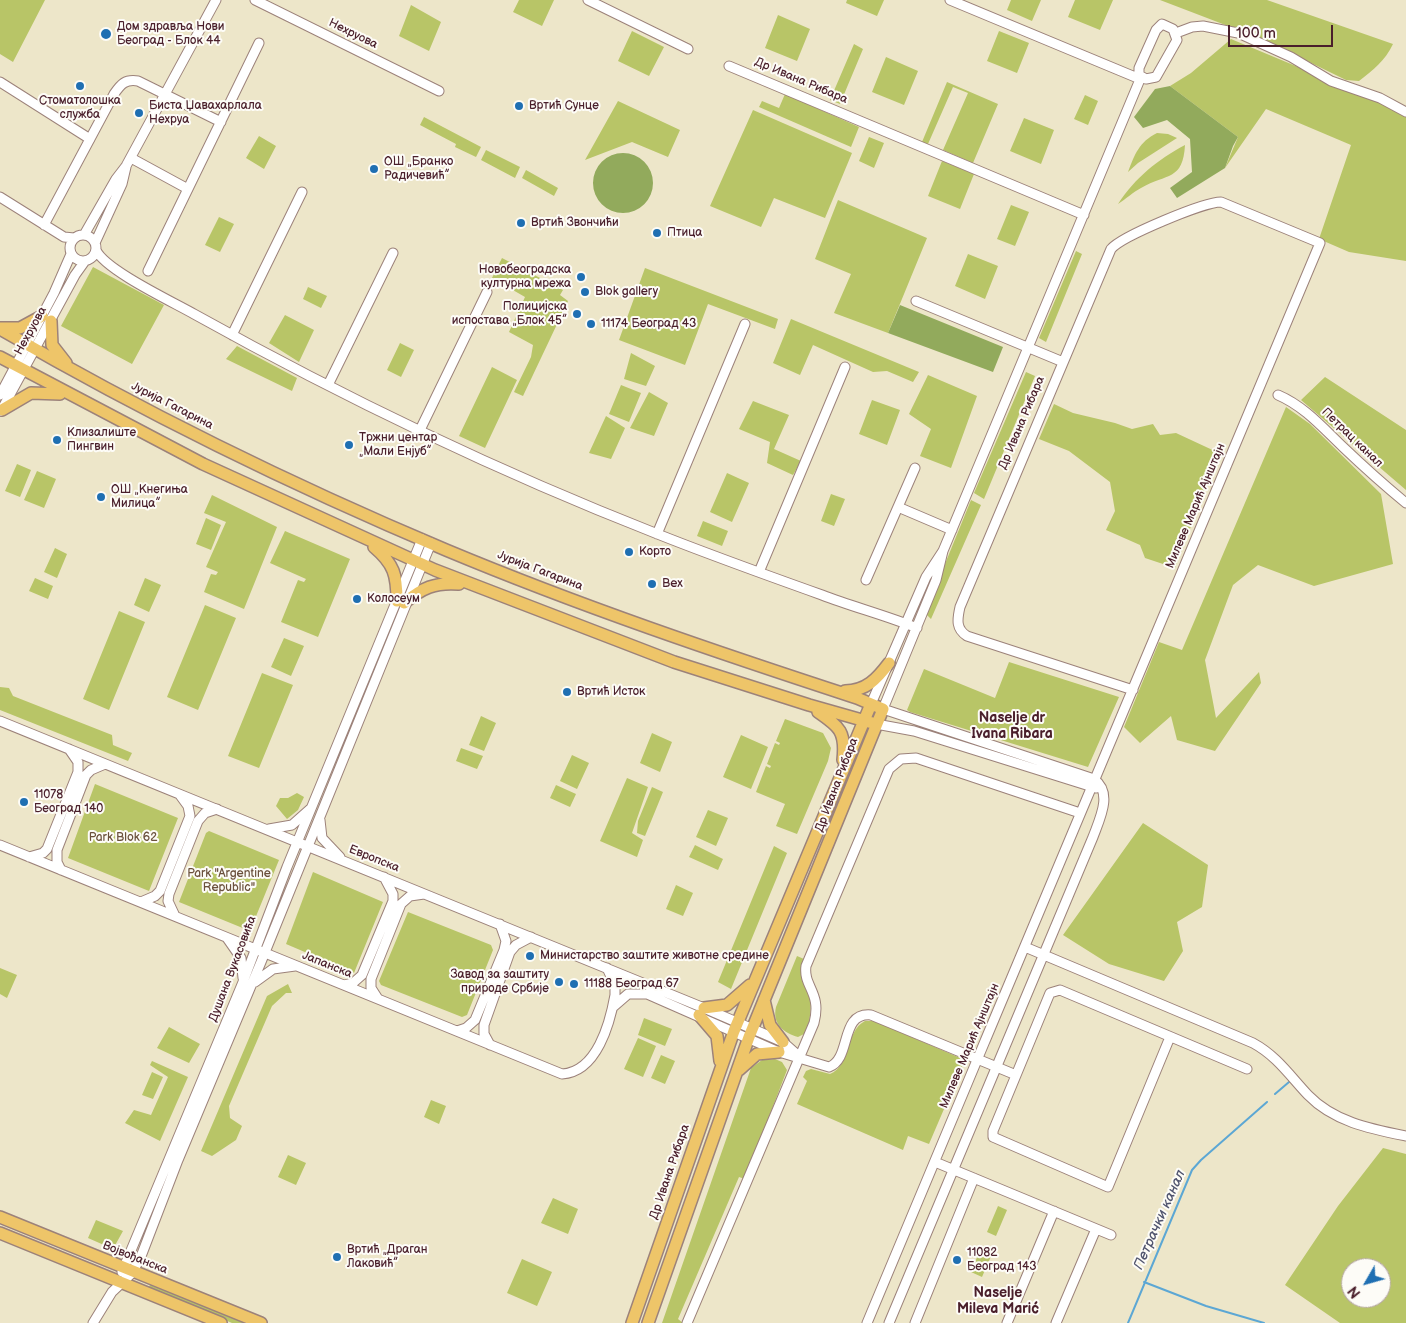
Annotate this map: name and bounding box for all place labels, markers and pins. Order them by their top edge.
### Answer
place label: Дом здравља Нови Београд - Блок 44 [117,20,224,48]
marker: Дом здравља Нови Београд - Блок 44 [99,27,113,41]
marker: Стоматолошка служба [74,80,86,92]
place label: Стоматолошка служба [39,94,121,122]
place label: Биста Џавахарлала Нехруа [149,99,262,127]
place label: Вртић Сунце [529,99,599,113]
marker: Вртић Сунце [513,100,525,112]
marker: Биста Џавахарлала Нехруа [133,107,145,119]
place label: ОШ „Бранко Радичевић” [384,155,453,183]
marker: ОШ „Бранко Радичевић” [368,163,380,175]
place label: Вртић Звончићи [531,216,619,230]
marker: Вртић Звончићи [515,217,527,229]
place label: Птица [667,226,702,240]
marker: Птица [651,227,663,239]
place label: Новобеоградска културна мрежа [479,263,571,291]
marker: Новобеоградска културна мрежа [575,271,587,283]
place label: Blok gallery [595,285,658,299]
marker: Blok gallery [579,286,591,298]
place label: Полицијска испостава „Блок 45” [452,300,567,328]
marker: Полицијска испостава „Блок 45” [571,308,583,320]
place label: 11174 Београд 43 [601,317,696,331]
marker: 11174 Београд 43 [585,318,597,330]
place label: Клизалиште Пингвин [67,426,136,454]
place label: Тржни центар „Мали Енјуб” [359,431,437,459]
marker: Клизалиште Пингвин [51,434,63,446]
marker: Тржни центар „Мали Енјуб” [343,439,355,451]
place label: ОШ „Кнегиња Милица” [111,483,188,511]
marker: ОШ „Кнегиња Милица” [95,491,107,503]
place label: Корто [639,545,671,559]
marker: Корто [623,546,635,558]
place label: Bex [662,577,683,591]
marker: Bex [646,578,658,590]
place label: Колосеум [367,592,420,606]
marker: Колосеум [351,593,363,605]
place label: Вртић Исток [577,685,645,699]
marker: Вртић Исток [561,686,573,698]
place label: 11078 Београд 140 [34,788,103,816]
marker: 11078 Београд 140 [18,796,30,808]
place label: Министарство заштите животне средине [540,949,769,963]
marker: Министарство заштите животне средине [524,950,536,962]
place label: Завод за заштиту природе Србије [451,968,549,996]
marker: Завод за заштиту природе Србије [553,976,565,988]
place label: 11188 Београд 67 [584,977,679,991]
marker: 11188 Београд 67 [568,978,580,990]
place label: Вртић „Драган Лаковић” [347,1243,428,1271]
place label: 11082 Београд 143 [967,1246,1037,1274]
marker: Вртић „Драган Лаковић” [331,1251,343,1263]
marker: 11082 Београд 143 [951,1254,963,1266]

